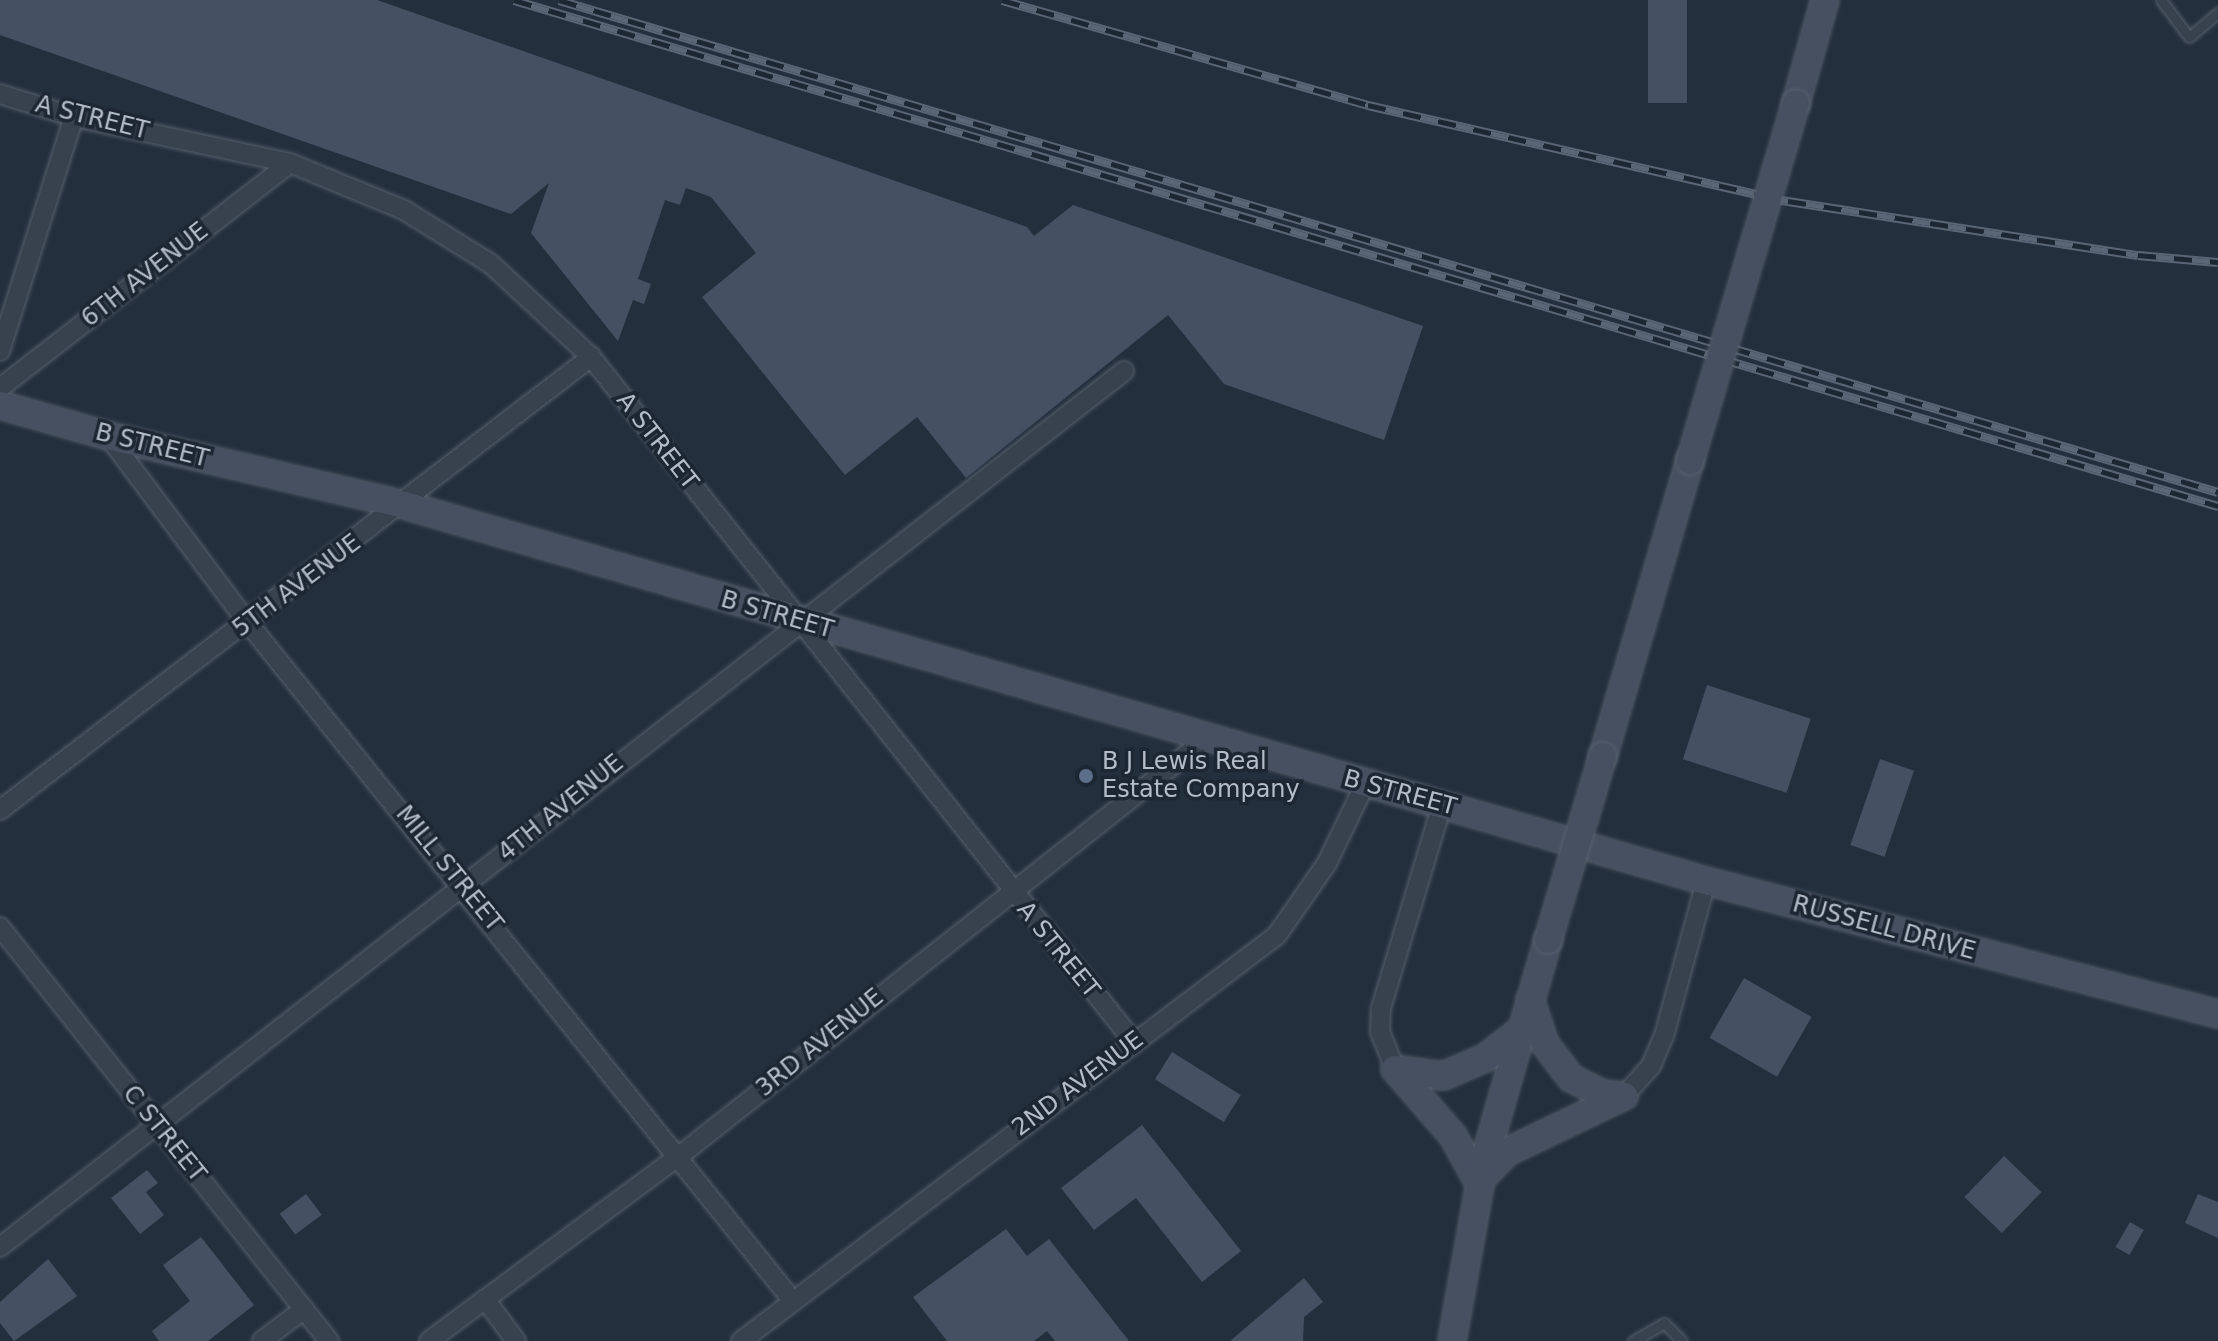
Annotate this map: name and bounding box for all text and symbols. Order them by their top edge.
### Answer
street label: A STREET [32,90,152,146]
street label: 6TH AVENUE [76,217,214,333]
street label: A STREET [610,387,704,495]
street label: B STREET [92,418,212,474]
street label: 5TH AVENUE [227,529,367,643]
street label: B STREET [717,585,837,645]
place label: B J Lewis Real Estate Company [1102,748,1300,804]
street label: 4TH AVENUE [493,749,629,867]
street label: B STREET [1340,764,1460,822]
marker: B J Lewis Real Estate Company [1077,767,1095,785]
street label: MILL STREET [389,800,509,938]
street label: RUSSELL DRIVE [1789,890,1979,966]
street label: A STREET [1010,896,1106,1004]
street label: 3RD AVENUE [751,983,889,1103]
street label: 2ND AVENUE [1007,1025,1149,1143]
street label: C STREET [116,1080,212,1188]

